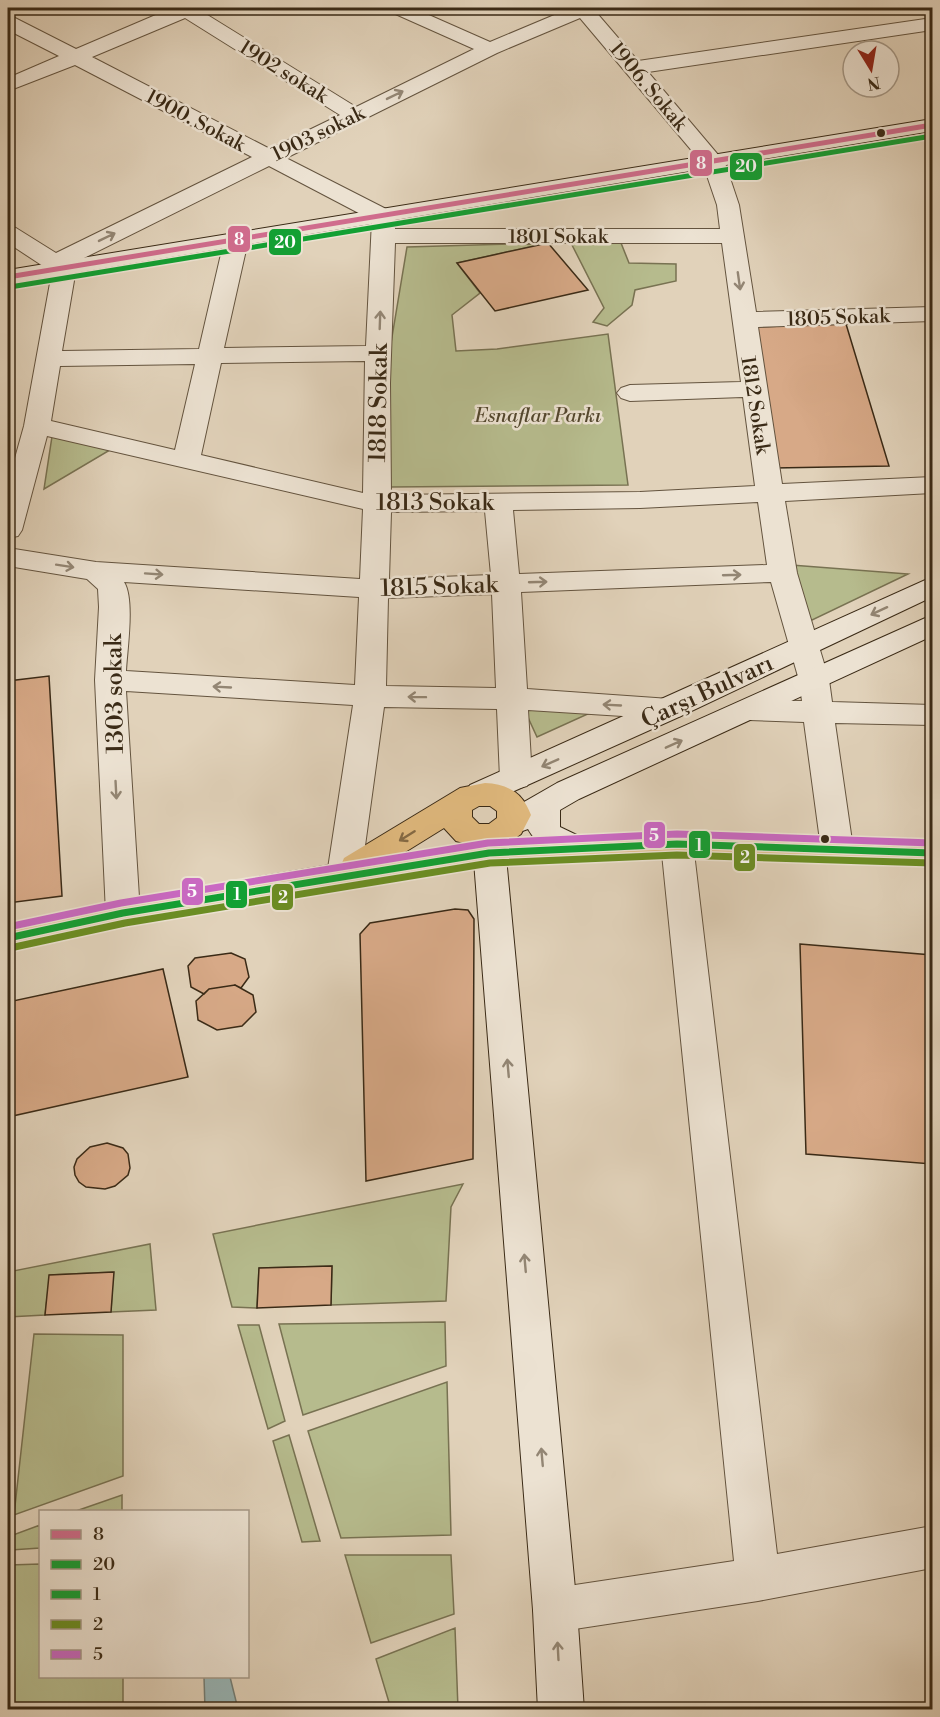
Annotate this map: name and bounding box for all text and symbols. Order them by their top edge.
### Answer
street label: 1902 sokak [234,35,334,110]
street label: 1906. Sokak [603,37,693,138]
north arrow [841,39,901,99]
text: N [865,72,882,94]
street label: 1900. Sokak [141,85,251,159]
one-way arrow [386,89,404,101]
street label: 1903 sokak [268,100,371,168]
unlabelled marker [875,127,887,139]
line badge: 8 [689,149,713,177]
line badge: 20 [729,152,763,181]
text: 8 [696,154,706,174]
text: 20 [735,157,757,177]
line badge: 8 [227,225,251,253]
street label: 1801 Sokak [508,225,610,250]
line badge: 20 [268,228,302,256]
one-way arrow [98,230,116,242]
text: 8 [234,230,244,250]
text: 20 [274,233,296,253]
one-way arrow [733,271,744,291]
street label: 1805 Sokak [786,304,892,333]
one-way arrow [374,310,385,330]
street label: 1818 Sokak [363,342,395,463]
street label: 1812 Sokak [734,354,775,458]
park label: Esnaflar Parkı [474,404,602,429]
street label: 1813 Sokak [376,488,495,518]
one-way arrow [55,561,75,572]
one-way arrow [144,569,164,580]
one-way arrow [722,569,742,580]
street label: 1815 Sokak [380,570,500,604]
one-way arrow [527,577,547,588]
one-way arrow [871,605,889,617]
street label: 1303 sokak [99,632,131,754]
street label: Çarşı Bulvarı [637,648,778,736]
one-way arrow [213,681,233,692]
one-way arrow [407,691,427,703]
one-way arrow [602,700,622,711]
one-way arrow [664,738,682,749]
one-way arrow [541,758,560,769]
one-way arrow [111,780,122,800]
line badge: 5 [643,821,666,849]
text: 5 [649,826,659,846]
one-way arrow [399,830,416,842]
line badge: 1 [688,830,711,859]
unlabelled marker [819,833,831,845]
text: 1 [695,836,703,856]
line badge: 2 [733,843,756,872]
text: 2 [740,848,750,868]
line badge: 5 [181,877,204,906]
line badge: 1 [225,880,248,909]
text: 5 [187,882,197,902]
line badge: 2 [271,883,294,911]
text: 1 [233,885,241,905]
text: 2 [278,888,288,908]
one-way arrow [502,1059,513,1079]
one-way arrow [519,1253,530,1273]
one-way arrow [536,1447,547,1467]
legend [39,1510,249,1678]
text: 8 [93,1523,104,1546]
text: 20 [93,1553,115,1576]
text: 1 [93,1583,101,1606]
text: 2 [93,1613,103,1636]
one-way arrow [552,1642,563,1662]
text: 5 [93,1643,103,1666]

